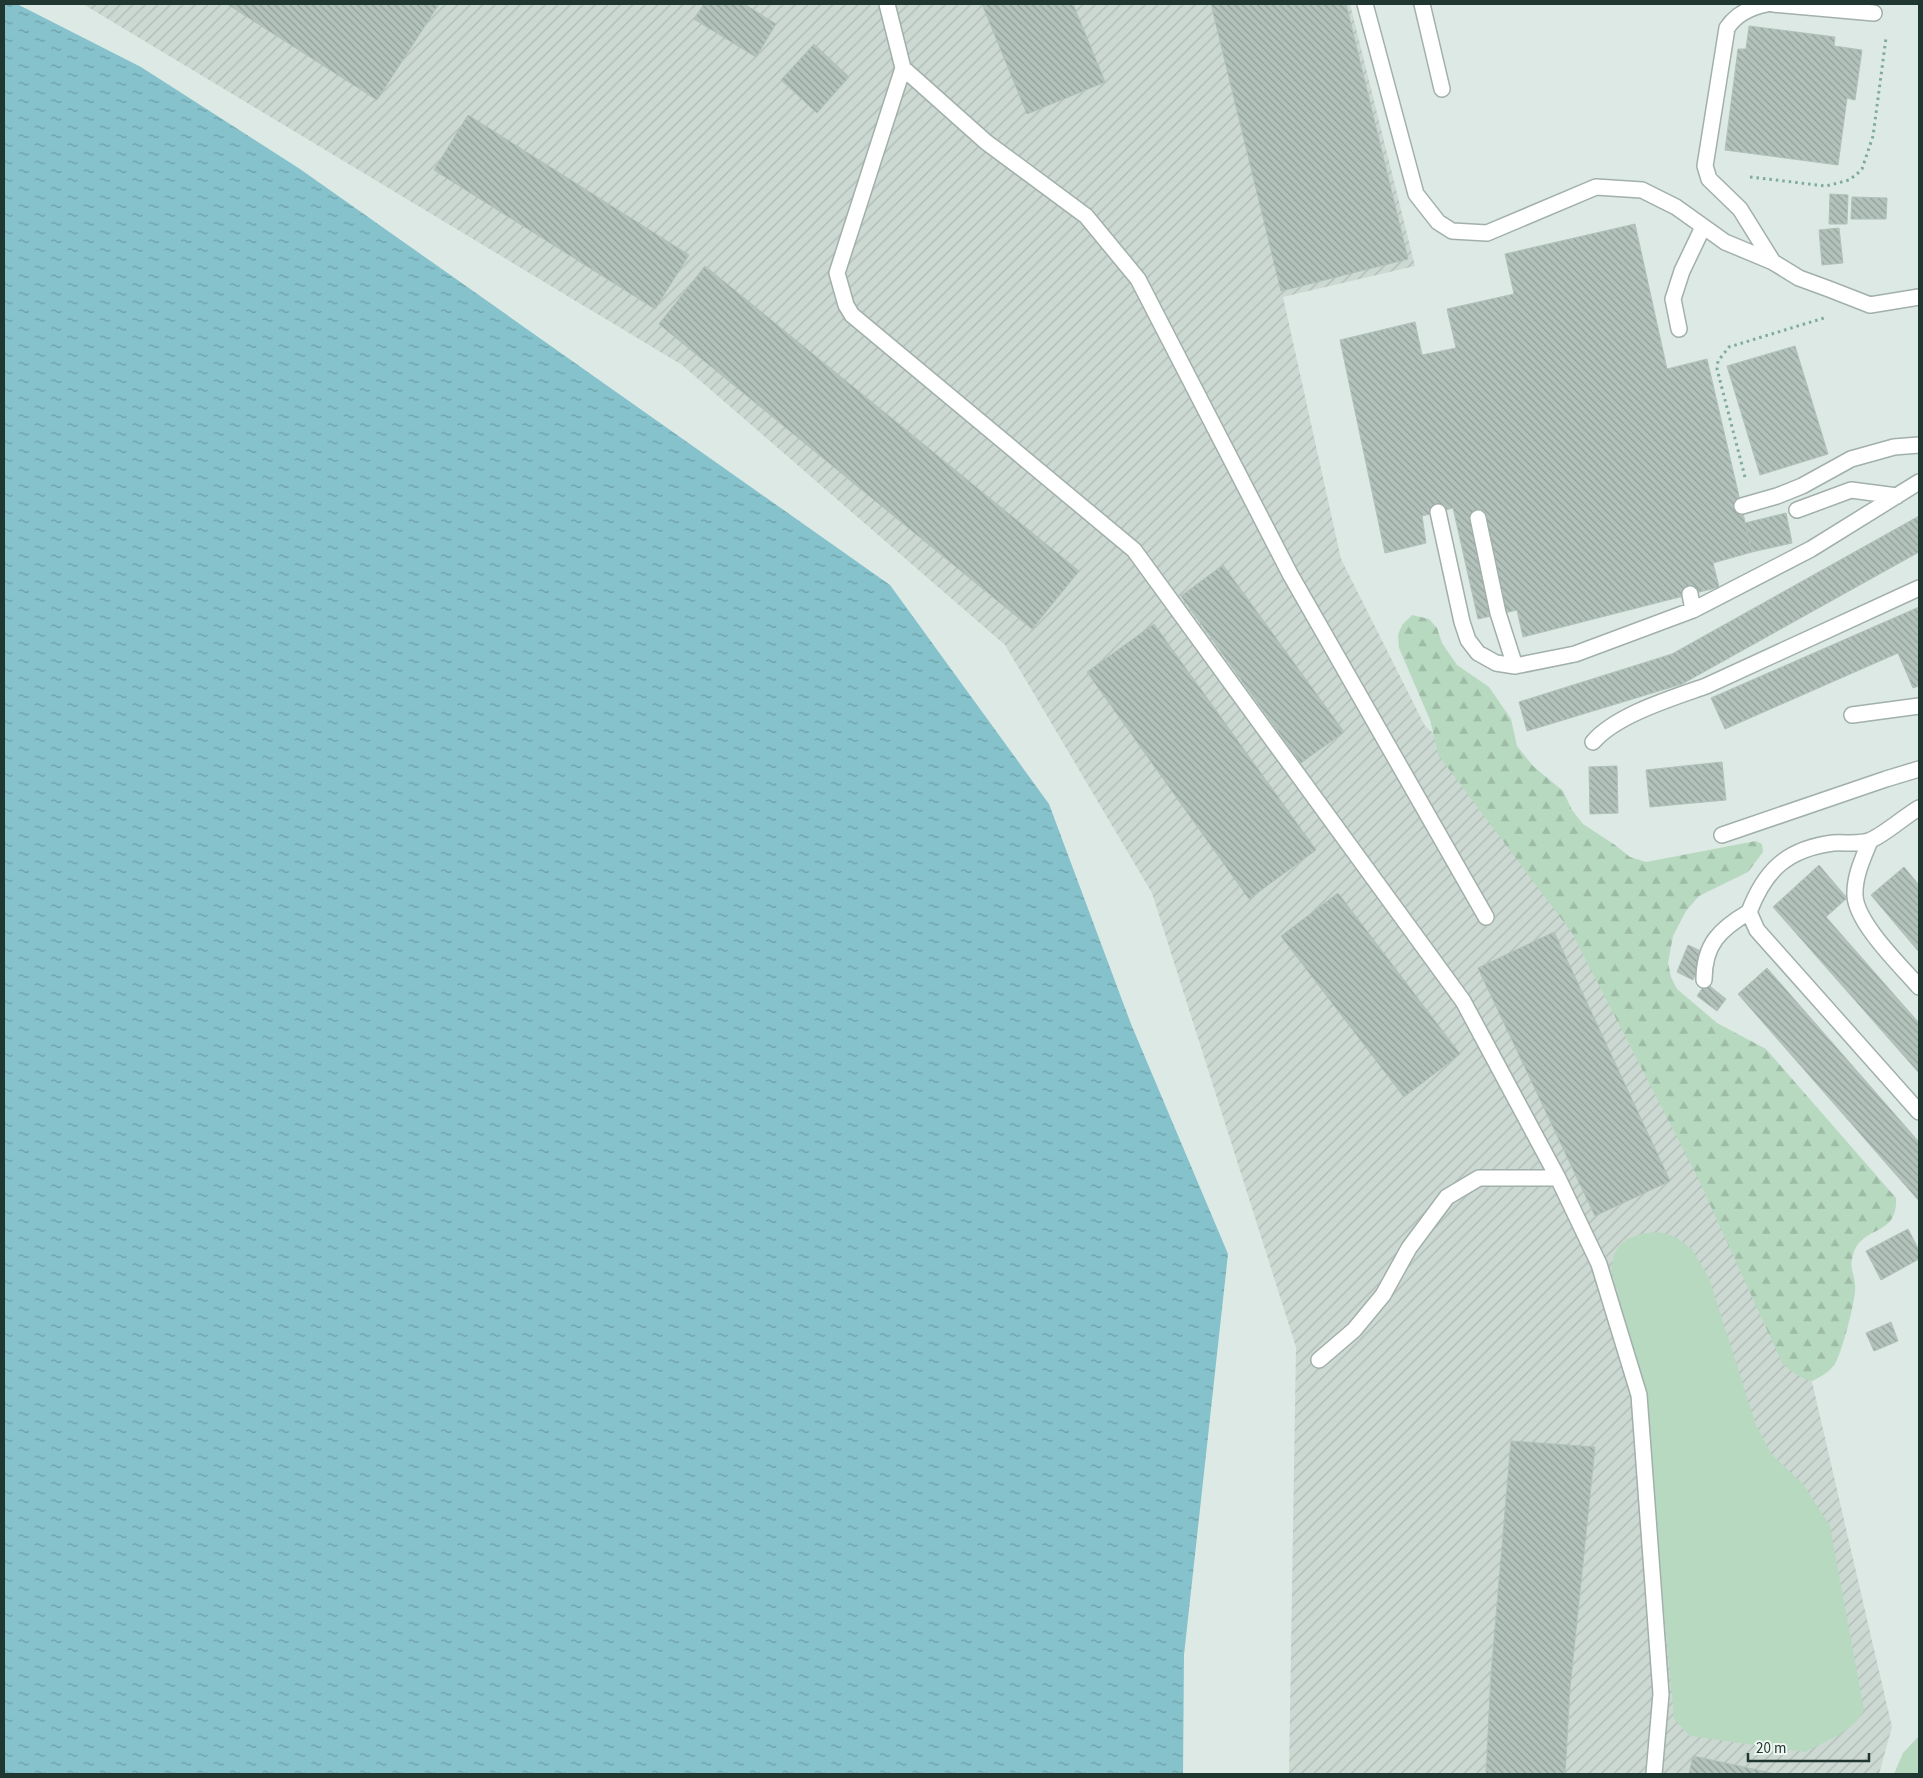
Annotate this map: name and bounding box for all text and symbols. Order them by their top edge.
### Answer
scale bar [1748,1730,1869,1762]
text: 20 m [1756,1738,1786,1759]

